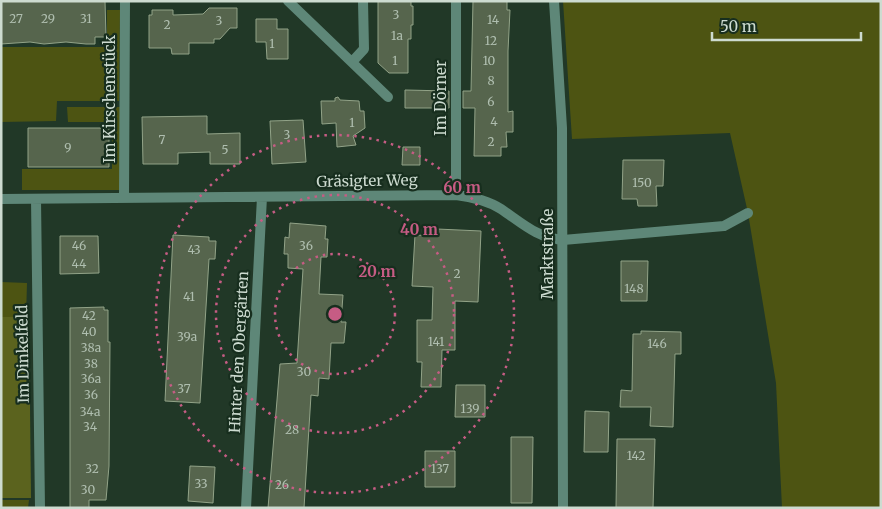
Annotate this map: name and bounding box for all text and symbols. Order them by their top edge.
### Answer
house number: 3 [393,7,400,22]
scale bar [712,10,861,42]
house number: 27 [9,11,23,26]
house number: 29 [41,11,55,26]
house number: 31 [80,11,92,26]
house number: 14 [487,12,500,27]
house number: 3 [216,13,223,28]
house number: 2 [163,17,171,32]
text: 50 m [720,17,757,36]
house number: 1a [391,28,403,43]
house number: 12 [485,33,497,48]
street label: Im Kirschenstück [100,35,119,163]
house number: 1 [269,36,275,51]
house number: 1 [392,53,398,68]
house number: 10 [483,53,496,68]
street label: Im Dörner [431,60,450,136]
house number: 8 [487,73,495,88]
house number: 6 [487,94,495,109]
house number: 4 [490,114,498,129]
house number: 1 [349,115,355,130]
house number: 3 [284,127,291,142]
house number: 7 [159,132,166,147]
house number: 2 [487,134,495,149]
house number: 9 [64,140,72,155]
house number: 5 [221,142,229,157]
street label: Gräsigter Weg [316,170,418,191]
house number: 150 [632,175,652,190]
text: 60 m [443,178,481,197]
street label: Marktstraße [538,209,557,299]
text: 40 m [400,220,438,239]
house number: 46 [72,238,86,253]
house number: 36 [299,238,313,253]
house number: 43 [187,242,201,257]
house number: 44 [72,256,87,271]
text: 20 m [358,262,396,281]
house number: 2 [453,266,461,281]
street label: Hinter den Obergärten [225,270,252,434]
house number: 148 [624,281,644,296]
house number: 41 [183,289,196,304]
street label: Im Dinkelfeld [12,305,33,403]
centre of rings [326,305,344,323]
house number: 42 [82,308,96,323]
house number: 40 [82,324,97,339]
house number: 39a [177,329,198,344]
house number: 141 [428,334,445,349]
house number: 146 [647,336,667,351]
house number: 38a [81,340,102,355]
house number: 38 [84,356,98,371]
house number: 30 [297,364,311,379]
house number: 36a [81,371,102,386]
house number: 37 [177,381,191,396]
house number: 36 [84,387,98,402]
house number: 139 [461,401,479,416]
house number: 34a [80,404,101,419]
house number: 34 [83,419,98,434]
house number: 28 [285,422,299,437]
house number: 142 [627,448,645,463]
house number: 32 [85,461,99,476]
house number: 137 [431,461,449,476]
house number: 33 [194,476,208,491]
house number: 26 [275,477,289,492]
house number: 30 [81,482,95,497]

